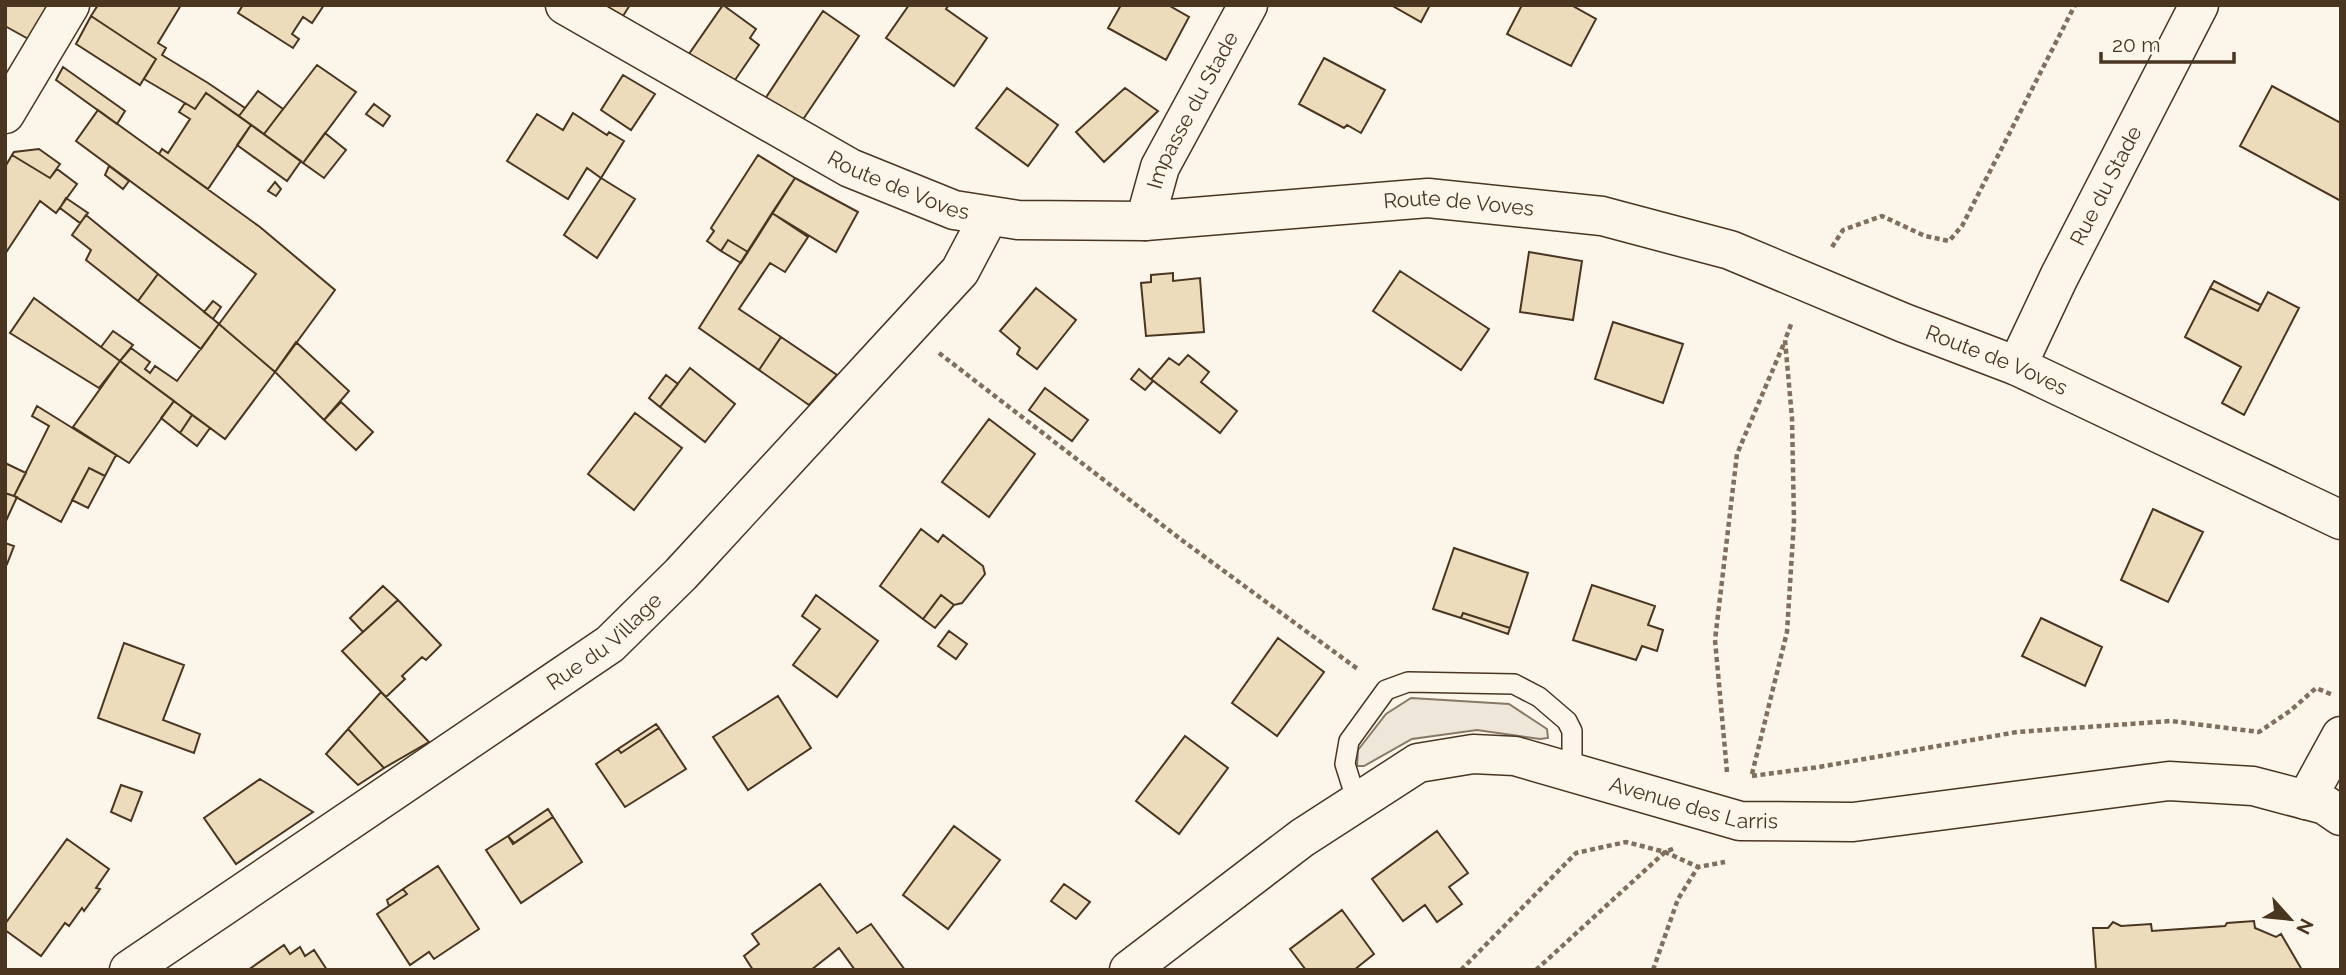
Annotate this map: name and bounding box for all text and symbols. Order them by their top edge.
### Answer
scale bar [2101,21,2234,65]
street label: Impasse du Stade [1142,27,1243,192]
text: 20 m [2112,32,2160,57]
street label: Rue du Stade [2064,122,2147,250]
street label: Route de Voves [823,145,971,224]
street label: Route de Voves [1382,185,1535,221]
street label: Route de Voves [1922,319,2072,400]
street label: Rue du Village [542,587,666,695]
street label: Avenue des Larris [1607,771,1778,833]
north arrow [2255,884,2325,954]
text: N [2292,915,2318,938]

